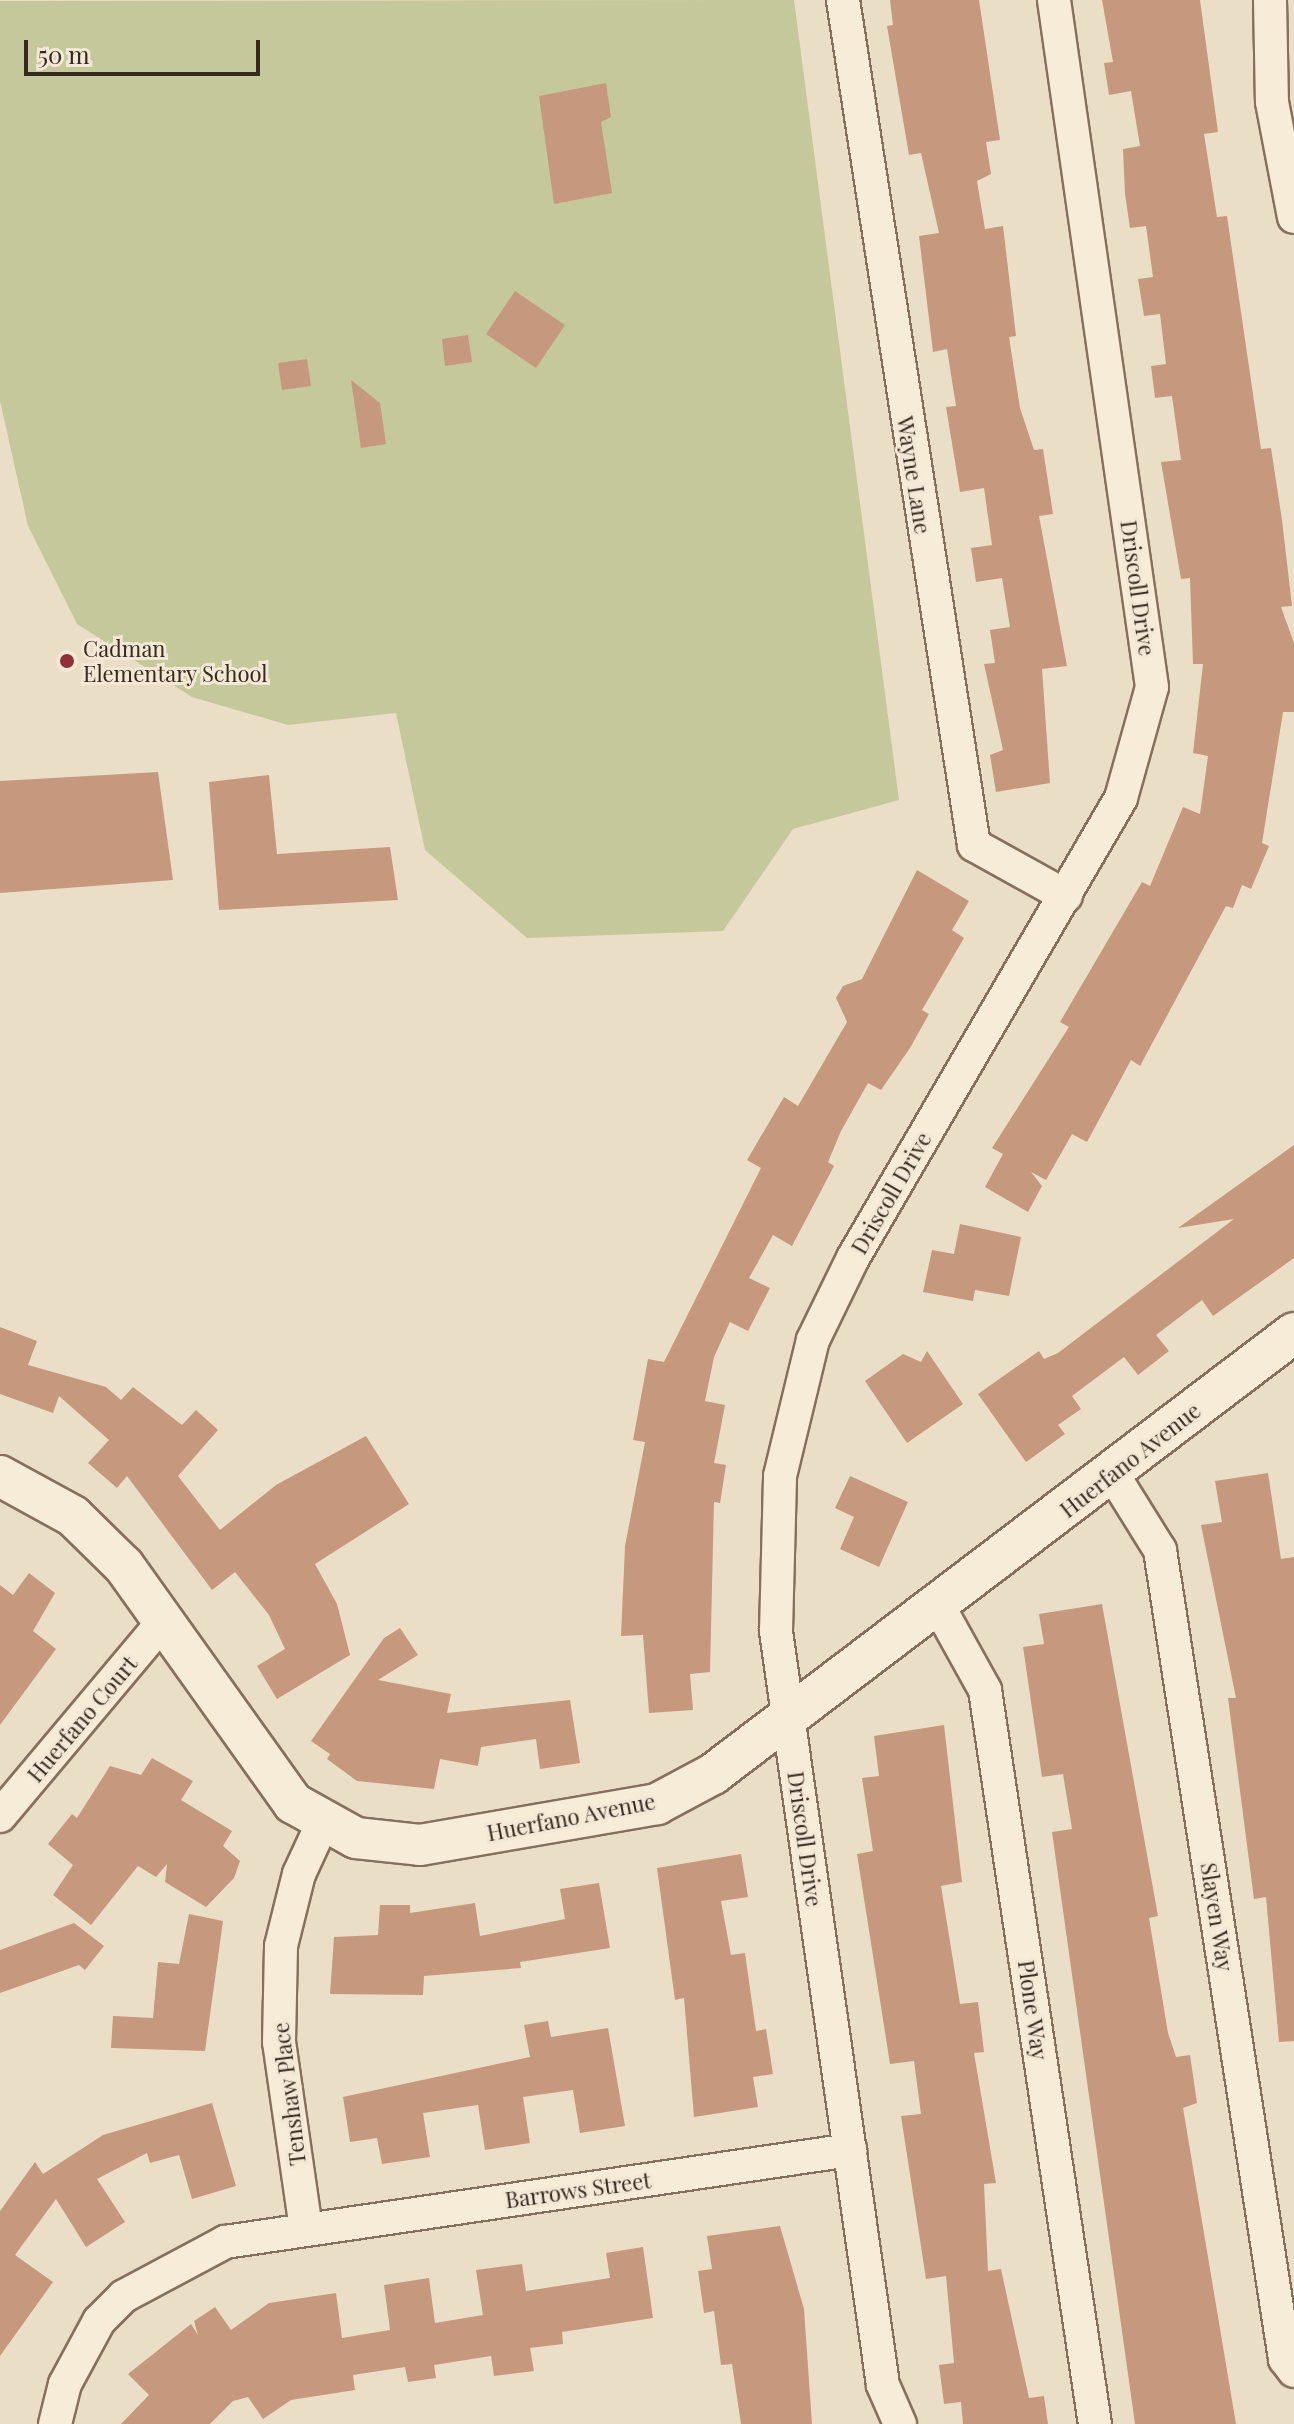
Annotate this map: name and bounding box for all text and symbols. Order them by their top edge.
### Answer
scale bar [28,24,264,74]
text: 50 m [38,38,90,70]
street label: Wayne Lane [892,414,936,536]
street label: Driscoll Drive [1115,519,1161,657]
place label: Cadman Elementary School [83,635,268,686]
marker: Cadman Elementary School [58,652,76,670]
street label: Driscoll Drive [845,1127,937,1259]
street label: Huerfano Avenue [1054,1397,1206,1523]
street label: Huerfano Court [22,1651,142,1787]
street label: Driscoll Drive [782,1770,828,1908]
street label: Huerfano Avenue [484,1788,658,1846]
street label: Slayen Way [1195,1860,1239,1974]
street label: Plone Way [1013,1958,1053,2062]
street label: Tenshaw Place [267,2021,311,2167]
street label: Barrows Street [503,2167,653,2213]

